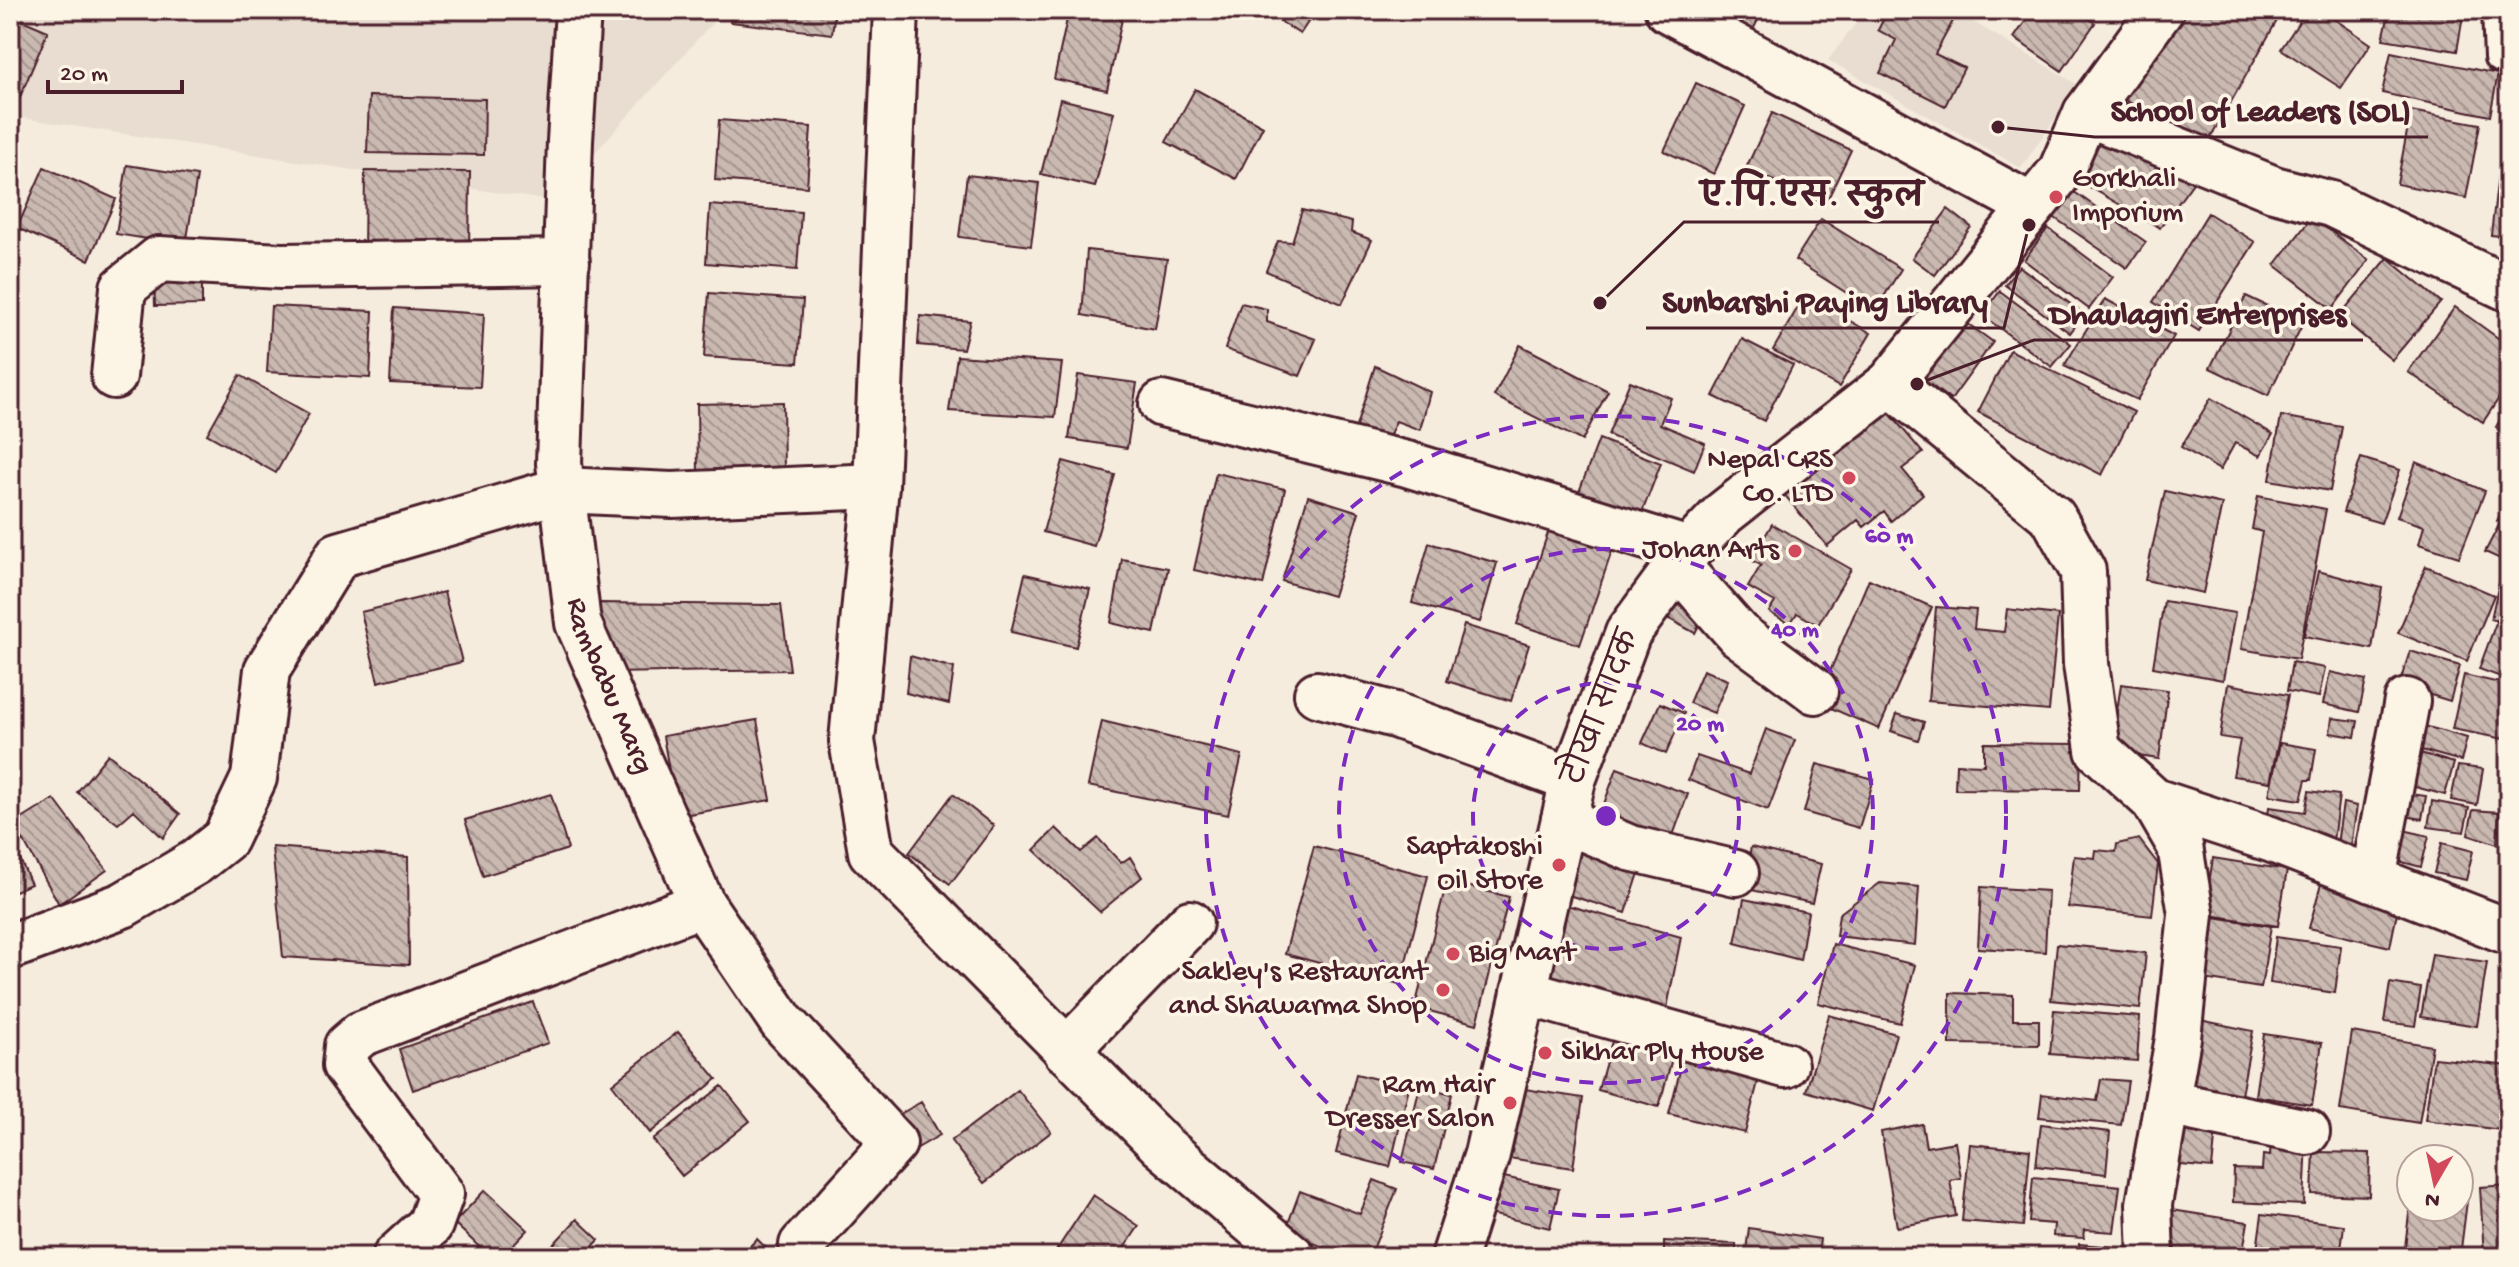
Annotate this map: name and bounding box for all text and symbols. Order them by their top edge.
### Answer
scale bar [48,44,182,94]
text: 20 m [60,61,108,90]
callout: School of Leaders (SOL) [2095,81,2428,137]
text: School of Leaders (SOL) [2111,95,2411,133]
place label: Gorkhali Imporium [2072,163,2183,232]
callout: ए.पि.एस. स्कुल [1684,166,1939,222]
text: ए.पि.एस. स्कुल [1698,168,1927,219]
marker: Gorkhali Imporium [2047,188,2065,206]
callout: Sunbarshi Paying Library [1646,272,2004,328]
callout: Dhaulagiri Enterprises [2034,284,2363,340]
text: Sunbarshi Paying Library [1662,286,1988,324]
text: Dhaulagiri Enterprises [2047,298,2349,336]
place label: Nepal CRS Co. LTD [1707,444,1833,513]
marker: Nepal CRS Co. LTD [1840,469,1858,487]
text: 60 m [1865,523,1913,552]
place label: Johan Arts [1642,534,1780,569]
marker: Johan Arts [1786,542,1804,560]
street label: Rambabu Marg [558,596,660,780]
text: 40 m [1770,617,1819,646]
street label: टोखा सादक [1549,621,1650,792]
text: 20 m [1676,711,1724,740]
centre of rings [1592,802,1620,830]
place label: Saptakoshi Oil Store [1406,831,1544,900]
marker: Saptakoshi Oil Store [1550,856,1568,874]
place label: Big Mart [1468,937,1578,972]
marker: Big Mart [1444,945,1462,963]
place label: Sakley's Restaurant and Shawarma Shop [1169,956,1430,1025]
marker: Sakley's Restaurant and Shawarma Shop [1434,981,1452,999]
place label: Sikhar Ply House [1561,1036,1764,1071]
marker: Sikhar Ply House [1536,1044,1554,1062]
place label: Ram Hair Dresser Salon [1324,1069,1496,1138]
marker: Ram Hair Dresser Salon [1501,1094,1519,1112]
north arrow [2395,1143,2475,1223]
text: N [2423,1185,2442,1213]

